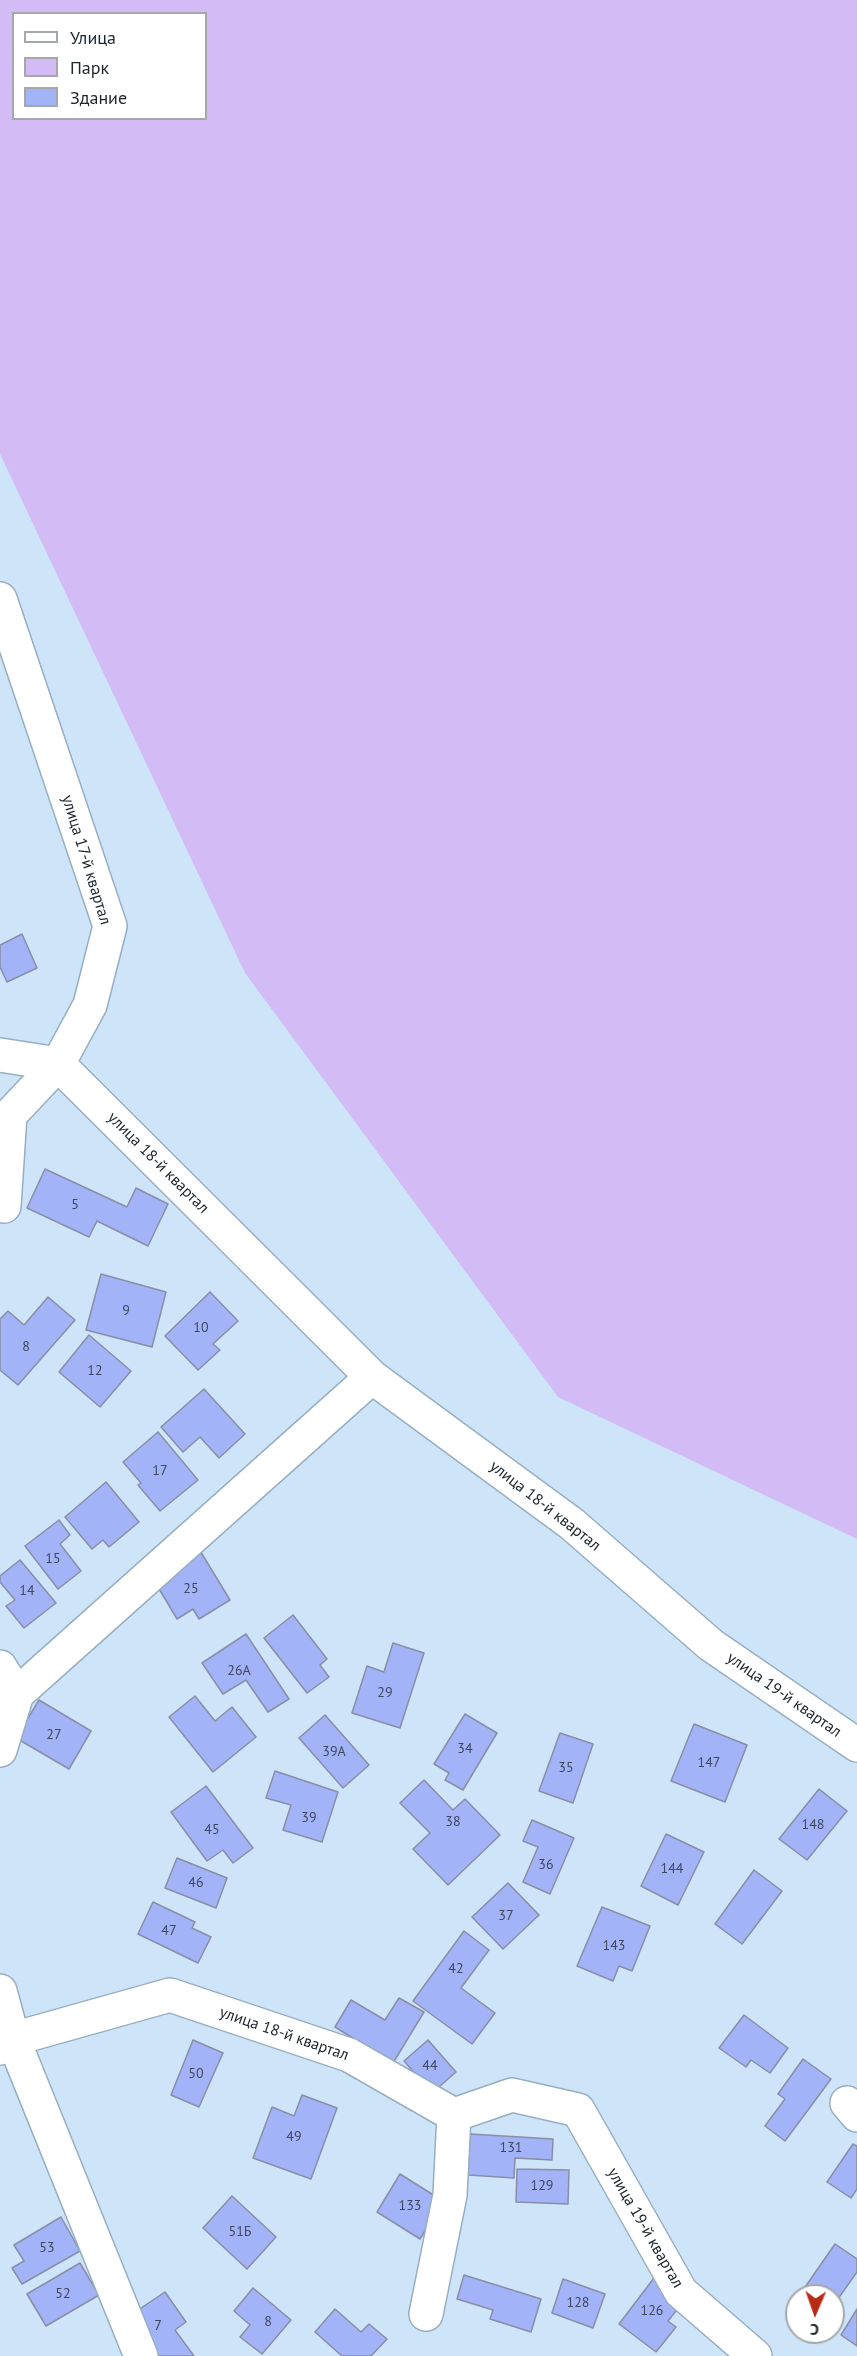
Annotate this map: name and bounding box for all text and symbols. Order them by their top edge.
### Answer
legend [12,12,207,120]
text: Улица [70,26,116,49]
text: Парк [70,56,109,79]
text: Здание [70,86,127,109]
street label: улица 17-й квартал [57,793,115,927]
street label: улица 18-й квартал [103,1108,213,1218]
house number: 5 [71,1197,79,1213]
house number: 9 [122,1303,130,1319]
house number: 10 [193,1320,209,1336]
house number: 8 [22,1339,30,1355]
house number: 12 [87,1363,103,1379]
street label: улица 18-й квартал [486,1457,604,1555]
house number: 17 [152,1463,168,1479]
house number: 15 [45,1551,61,1567]
house number: 25 [183,1581,199,1597]
house number: 14 [19,1583,35,1599]
street label: улица 19-й квартал [723,1648,845,1742]
house number: 26А [227,1663,251,1679]
house number: 29 [377,1685,393,1701]
house number: 27 [46,1727,62,1743]
house number: 34 [457,1741,473,1757]
house number: 39А [322,1744,346,1760]
house number: 147 [698,1755,720,1771]
house number: 35 [558,1760,574,1776]
house number: 39 [301,1810,317,1826]
house number: 38 [445,1814,461,1830]
house number: 148 [802,1817,824,1833]
house number: 45 [204,1822,220,1838]
house number: 36 [538,1857,554,1873]
house number: 144 [661,1861,683,1877]
house number: 46 [188,1875,204,1891]
house number: 37 [498,1908,514,1924]
house number: 47 [161,1923,177,1939]
house number: 143 [603,1938,625,1954]
house number: 42 [448,1961,464,1977]
street label: улица 18-й квартал [217,2003,351,2065]
house number: 44 [422,2058,438,2074]
house number: 50 [188,2066,204,2082]
house number: 49 [286,2129,302,2145]
house number: 131 [500,2140,522,2156]
street label: улица 19-й квартал [603,2165,687,2291]
house number: 129 [531,2178,553,2194]
house number: 133 [399,2198,421,2214]
house number: 51Б [229,2224,251,2240]
house number: 53 [39,2240,55,2256]
north arrow [785,2284,845,2344]
house number: 52 [55,2286,71,2302]
house number: 128 [567,2295,589,2311]
house number: 126 [641,2303,663,2319]
house number: 8 [264,2314,272,2330]
house number: 7 [154,2318,162,2334]
text: С [810,2320,819,2340]

